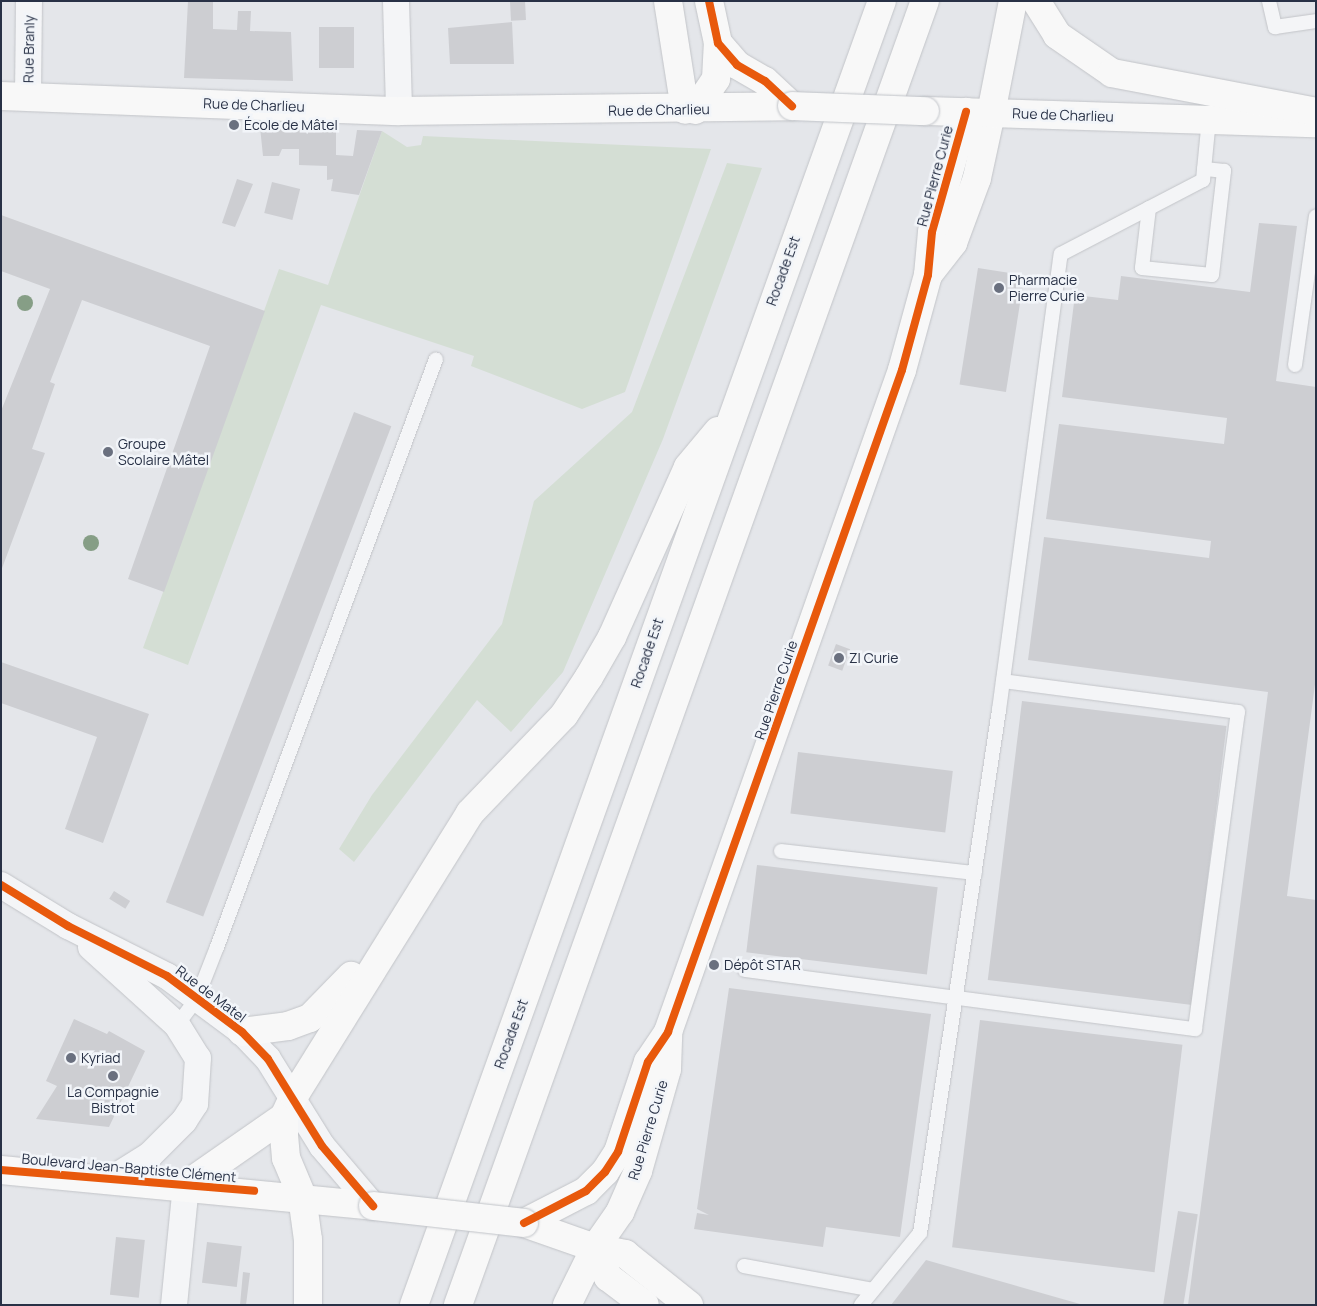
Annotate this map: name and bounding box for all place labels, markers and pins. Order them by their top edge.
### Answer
place label: École de Mâtel [244,117,338,133]
marker: École de Mâtel [228,119,240,131]
place label: Pharmacie Pierre Curie [1009,272,1085,304]
marker: Pharmacie Pierre Curie [993,282,1005,294]
place label: Groupe Scolaire Mâtel [118,436,209,468]
marker: Groupe Scolaire Mâtel [102,446,114,458]
place label: ZI Curie [849,650,898,666]
marker: ZI Curie [833,652,845,664]
place label: Dépôt STAR [724,957,801,973]
marker: Dépôt STAR [708,959,720,971]
place label: Kyriad [81,1050,120,1066]
marker: Kyriad [65,1052,77,1064]
marker: La Compagnie Bistrot [107,1070,119,1082]
place label: La Compagnie Bistrot [67,1084,159,1116]

